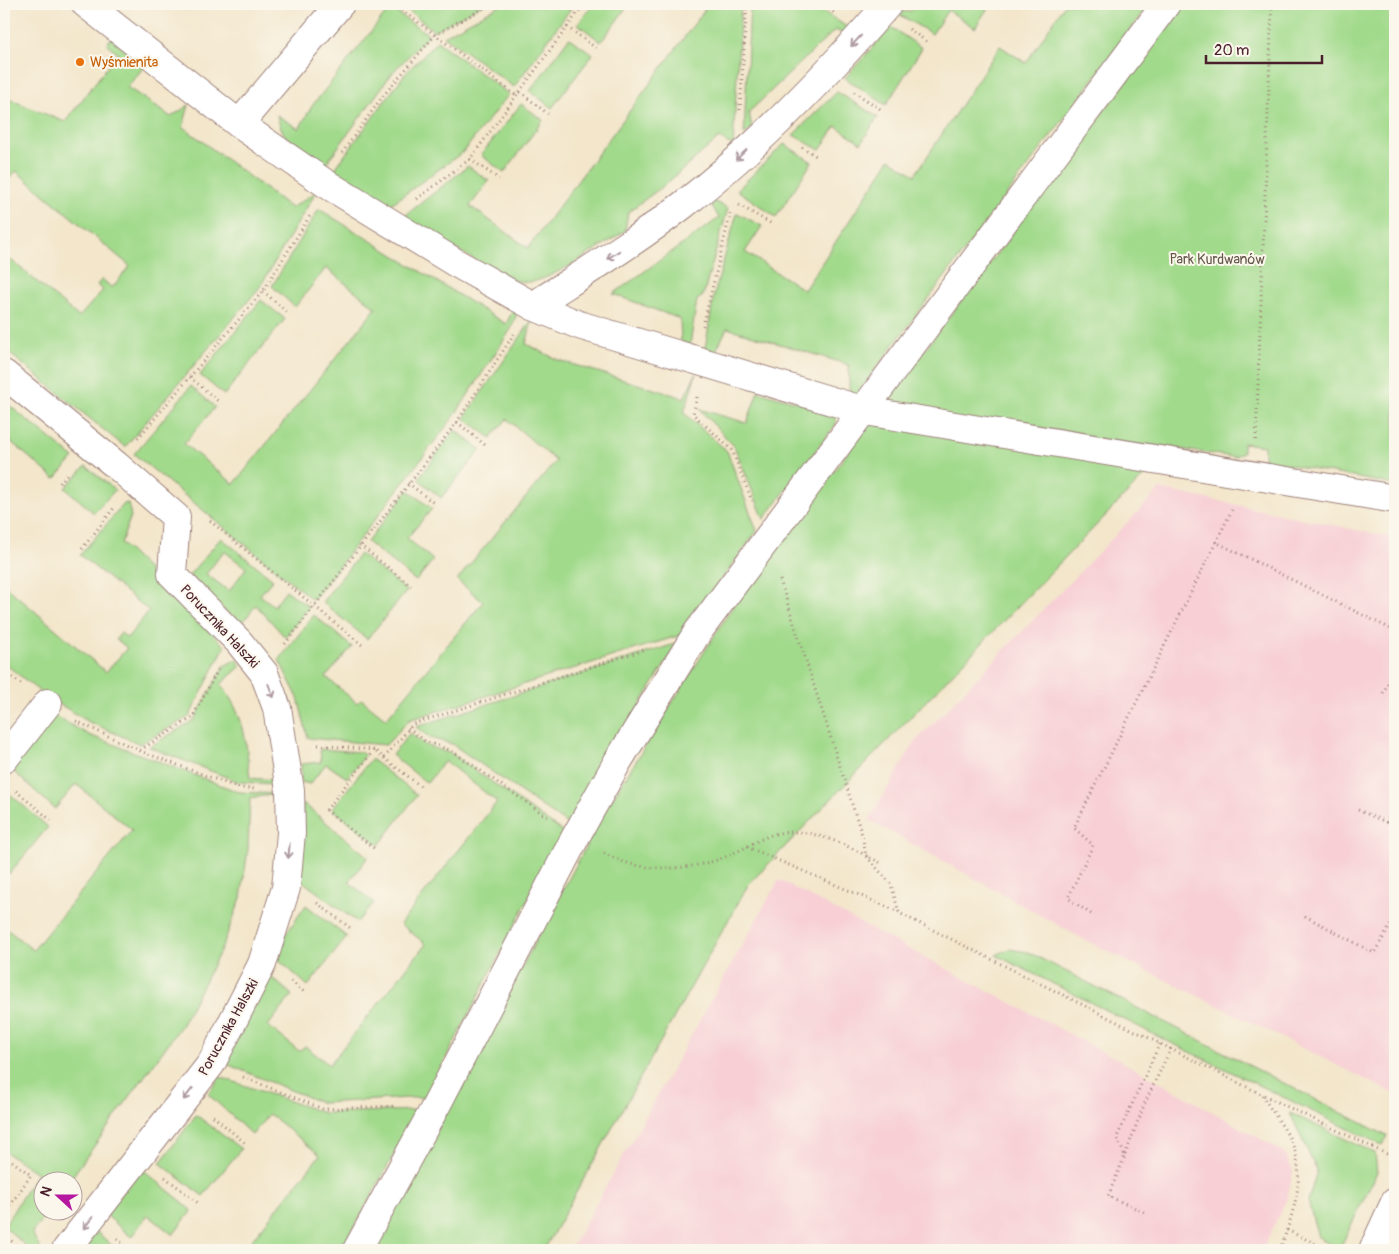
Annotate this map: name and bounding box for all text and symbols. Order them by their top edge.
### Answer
scale bar [1206,32,1323,64]
one-way arrow [850,34,862,47]
text: 20 m [1214,41,1249,60]
place label: Wyśmienita [90,54,158,71]
marker: Wyśmienita [74,56,86,68]
one-way arrow [735,149,748,161]
one-way arrow [606,250,620,260]
park label: Park Kurdwanów [1169,251,1265,268]
street label: Porucznika Halszki [177,581,263,672]
one-way arrow [267,683,276,698]
one-way arrow [285,843,294,859]
street label: Porucznika Halszki [195,975,262,1079]
one-way arrow [182,1087,193,1100]
north arrow [32,1172,82,1222]
text: N [37,1184,56,1199]
one-way arrow [83,1216,94,1229]

